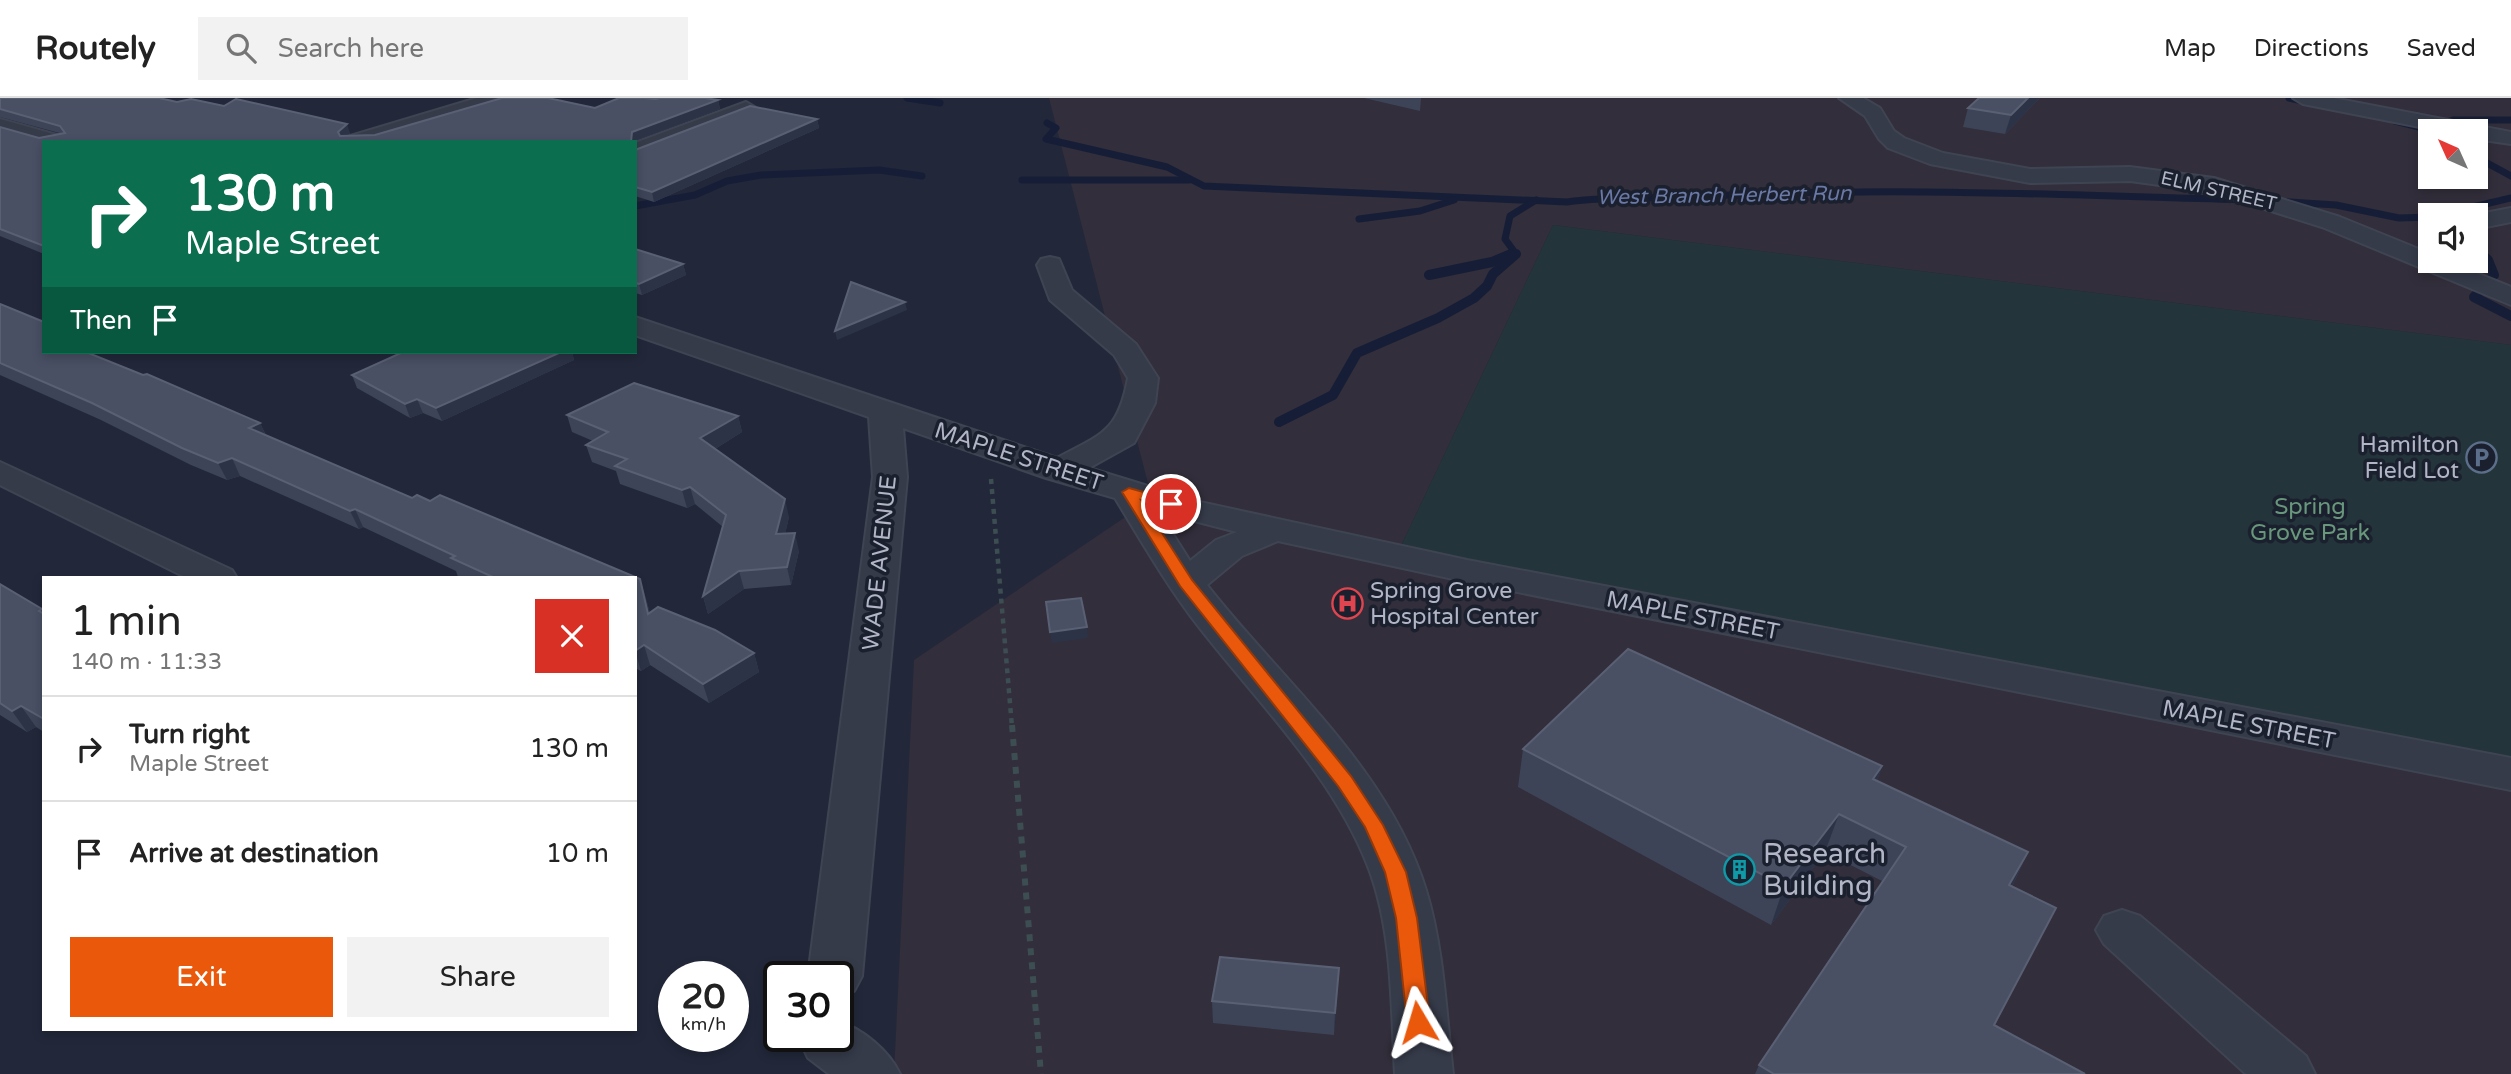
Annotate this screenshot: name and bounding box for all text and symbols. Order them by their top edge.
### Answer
search box [198,17,688,80]
text: Routely [35,29,156,68]
icon: search [222,29,260,67]
text: Search here [278,33,424,64]
text: Map [2164,34,2216,63]
text: Directions [2254,34,2369,63]
text: Saved [2407,34,2476,63]
north arrow [2418,119,2488,189]
map controls [2418,119,2488,273]
text: 130 m [185,165,335,224]
street label: ELM STREET [2159,167,2279,215]
icon: right [70,168,161,259]
water label: West Branch Herbert Run [1596,181,1853,210]
button: sound [2418,203,2488,273]
text: Maple Street [185,225,380,263]
icon: arrive [146,301,184,339]
text: Then [70,305,132,336]
street label: MAPLE STREET [931,416,1107,497]
place label: Hamilton Field Lot [2360,431,2459,485]
parking icon: Hamilton Field Lot [2465,440,2499,474]
street label: WADE AVENUE [857,474,903,652]
pin [1141,474,1201,534]
icon: arrive [1152,485,1190,523]
park label: Spring Grove Park [2250,493,2370,547]
place label: Spring Grove Hospital Center [1370,577,1539,631]
street label: MAPLE STREET [1604,585,1782,646]
hospital icon: Spring Grove Hospital Center [1330,586,1364,620]
text: 1 min [70,596,182,647]
button: close [535,599,609,673]
text: 140 m · 11:33 [70,648,222,676]
street label: MAPLE STREET [2160,694,2338,755]
text: Turn right [129,719,250,750]
icon: right [70,730,108,768]
text: 130 m [529,733,609,764]
text: Maple Street [129,750,269,778]
icon: arrive [70,835,108,873]
place label: Research Building [1763,837,1886,903]
text: Arrive at destination [129,838,379,869]
text: 10 m [546,838,609,869]
building icon: Research Building [1723,852,1757,886]
button: Exit [70,937,333,1017]
button: Share [347,937,609,1017]
speed limit sign: 30 [763,961,854,1052]
text: 20 [682,976,725,1018]
position arrow [1381,985,1455,1059]
text: km/h [681,1013,726,1035]

